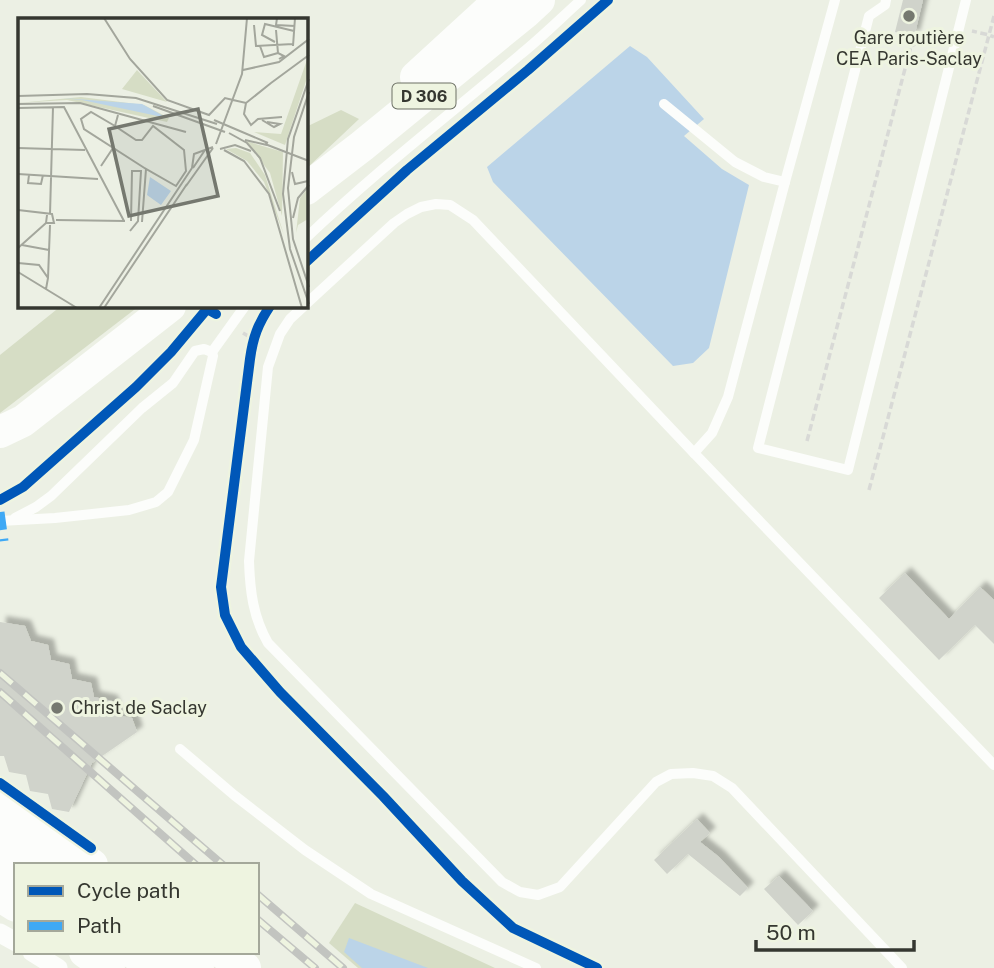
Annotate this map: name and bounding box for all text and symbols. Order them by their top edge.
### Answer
marker: Gare routière CEA Paris-Saclay [901,8,917,24]
inset map [18,18,308,308]
place label: Gare routière CEA Paris-Saclay [836,27,982,69]
road number: D 306 [392,83,456,108]
place label: Christ de Saclay [71,697,207,718]
marker: Christ de Saclay [49,700,65,716]
legend [14,863,259,954]
text: Cycle path [77,878,180,903]
scale bar [756,908,914,952]
text: Path [77,913,122,938]
text: 50 m [766,920,816,945]

